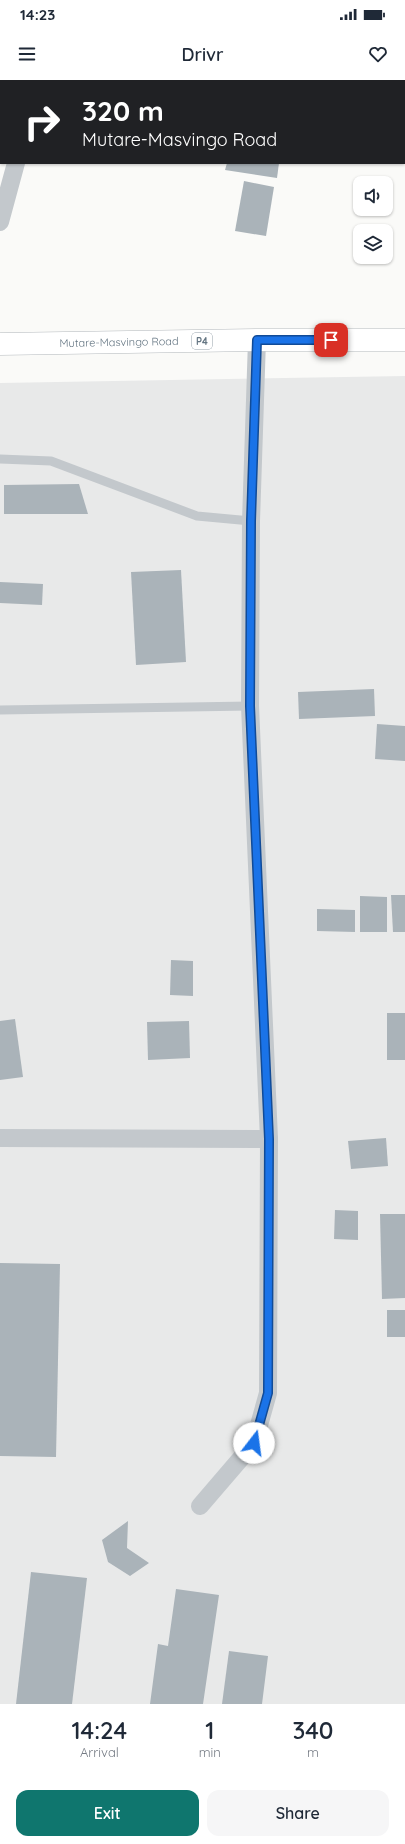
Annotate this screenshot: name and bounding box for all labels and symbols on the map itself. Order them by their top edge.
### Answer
pin [314,323,348,357]
road number: P4 [192,333,212,349]
street label: Mutare-Masvingo Road [59,334,179,350]
position arrow [233,1422,275,1464]

